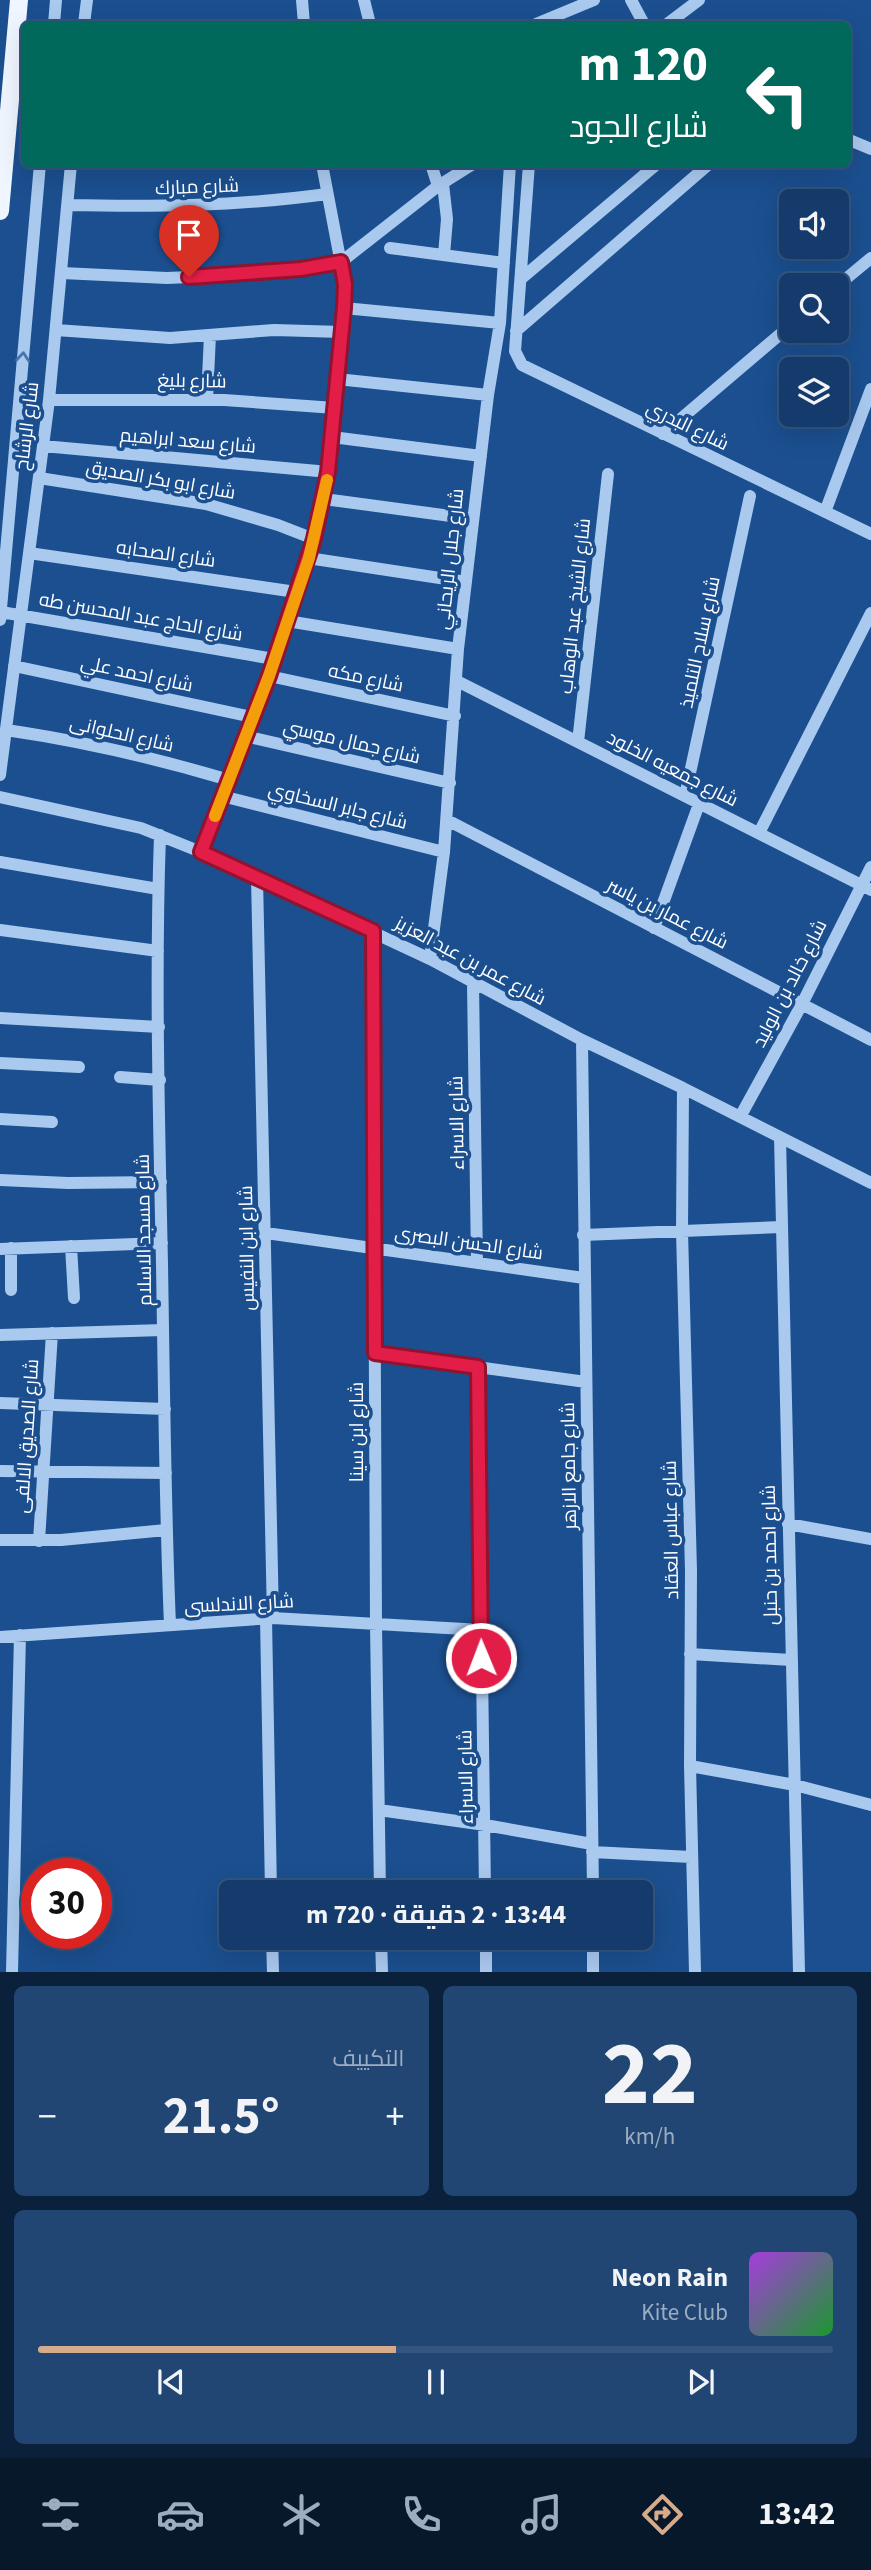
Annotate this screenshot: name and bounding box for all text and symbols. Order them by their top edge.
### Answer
text: 120 m [579,30,708,100]
icon: left [732,49,823,140]
text: شارع الجود [569,104,708,150]
street label: شارع مبارك [155,173,239,202]
map controls [779,189,849,427]
button: sound [779,189,849,259]
pin [159,205,219,277]
icon: arrive [170,216,208,254]
button: search [779,273,849,343]
one-way arrow [15,351,30,362]
button: layers [779,357,849,427]
street label: شارع بليغ [157,367,227,396]
street label: شارع الرشاح [9,380,46,472]
street label: شارع البدري [642,395,733,458]
street label: شارع سعد ابراهيم [119,422,257,461]
street label: شارع ابو بكر الصديق [84,454,238,507]
street label: شارع جلال الريحاني [430,487,471,631]
street label: شارع الشيخ عبد الوهاب [553,517,598,695]
street label: شارع الصحابه [114,534,217,575]
street label: شارع سلاح التلميذ [673,574,728,711]
street label: شارع الحاج عبد المحسن طه [37,586,245,649]
street label: شارع احمد علي [78,649,195,700]
street label: شارع مكه [326,657,406,700]
street label: شارع الحلوانى [67,709,176,760]
street label: شارع جمال موسي [280,714,423,771]
street label: شارع جمعيه الخلود [602,725,743,814]
street label: شارع جابر السخاوي [265,776,410,837]
street label: شارع عمار بن ياسر [601,872,733,957]
street label: شارع عمر بن عبد العزيز [389,910,551,1013]
street label: شارع خالد بن الوليد [746,915,834,1052]
street label: شارع الاسراء [443,1075,472,1170]
street label: شارع مسجد الاسلام [130,1154,159,1306]
street label: شارع ابن النفيس [233,1185,262,1311]
street label: شارع الحسن البصرى [393,1220,545,1267]
street label: شارع الصديق الالفى [9,1358,46,1514]
street label: شارع ابن سينا [344,1382,371,1482]
street label: شارع جامع الازهر [555,1402,584,1531]
street label: شارع عباس العقاد [657,1460,686,1600]
street label: شارع احمد بن حنبل [756,1485,785,1625]
street label: شارع الاندلسى [184,1588,295,1621]
position arrow [444,1621,518,1695]
street label: شارع الاسراء [452,1729,481,1824]
speed limit sign: 30 [21,1858,112,1949]
text: 13:44 · 2 دقيقة · 720 m [306,1896,566,1933]
text: 22 [602,2010,698,2139]
text: التكييف [332,2042,405,2075]
text: 21.5° [163,2080,280,2154]
text: − [38,2090,57,2144]
text: + [386,2090,404,2144]
text: km/h [624,2120,675,2153]
text: Neon Rain [611,2259,728,2296]
text: Kite Club [641,2296,728,2329]
icon: previous [152,2363,190,2401]
icon: pause [417,2363,455,2401]
icon: next [682,2363,720,2401]
icon: filters [36,2490,85,2539]
icon: car [156,2490,205,2539]
icon: climate [277,2490,326,2539]
icon: phone [397,2490,446,2539]
icon: music [517,2490,566,2539]
icon: directions [638,2490,687,2539]
text: 13:42 [758,2491,835,2537]

